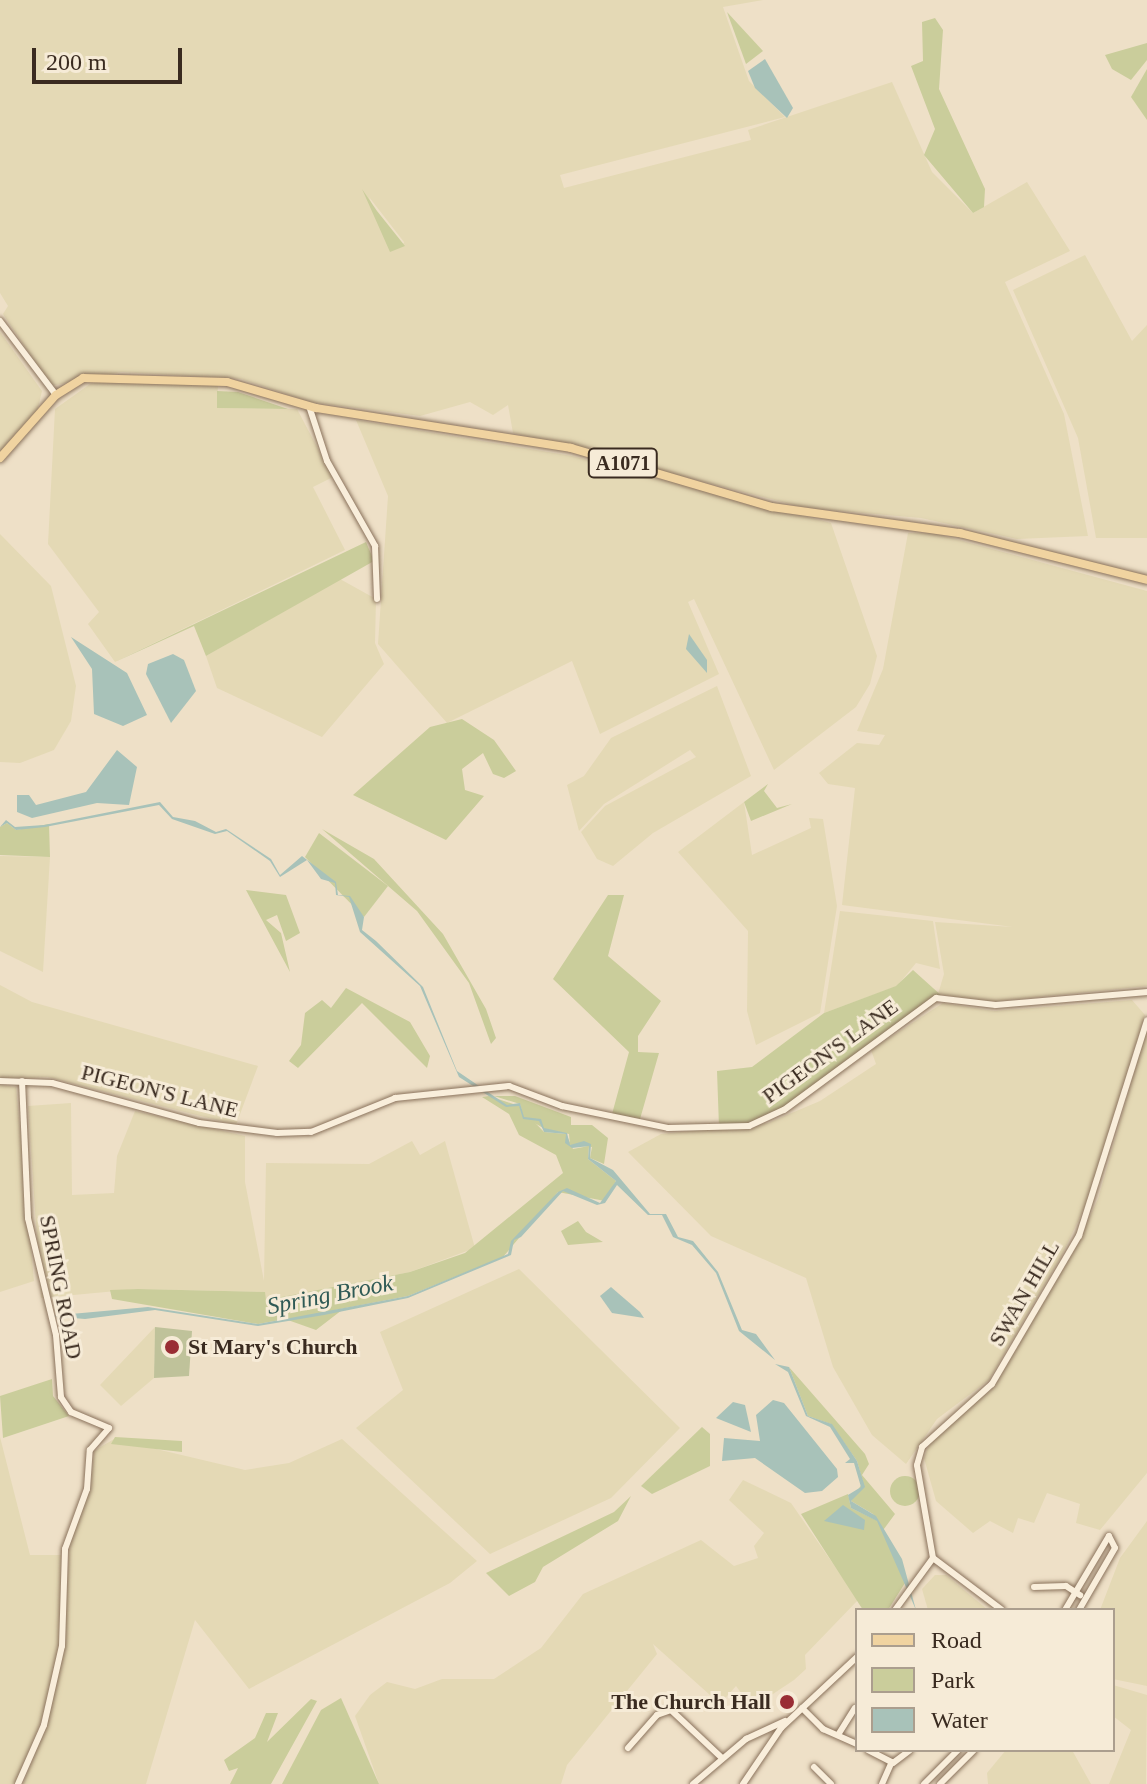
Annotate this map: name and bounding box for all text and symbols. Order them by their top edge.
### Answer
scale bar [36,32,186,82]
text: 200 m [46,49,107,75]
road number: A1071 [587,447,659,479]
street label: PIGEON'S LANE [757,993,903,1109]
street label: PIGEON'S LANE [79,1059,241,1123]
street label: SPRING ROAD [34,1213,88,1361]
street label: SWAN HILL [983,1235,1065,1351]
water label: Spring Brook [265,1269,395,1321]
place label: St Mary's Church [188,1334,357,1360]
marker: St Mary's Church [163,1338,181,1356]
legend [855,1608,1115,1752]
text: Road [931,1627,982,1653]
text: Park [931,1667,975,1693]
place label: The Church Hall [611,1689,771,1715]
marker: The Church Hall [778,1693,796,1711]
text: Water [931,1707,988,1733]

